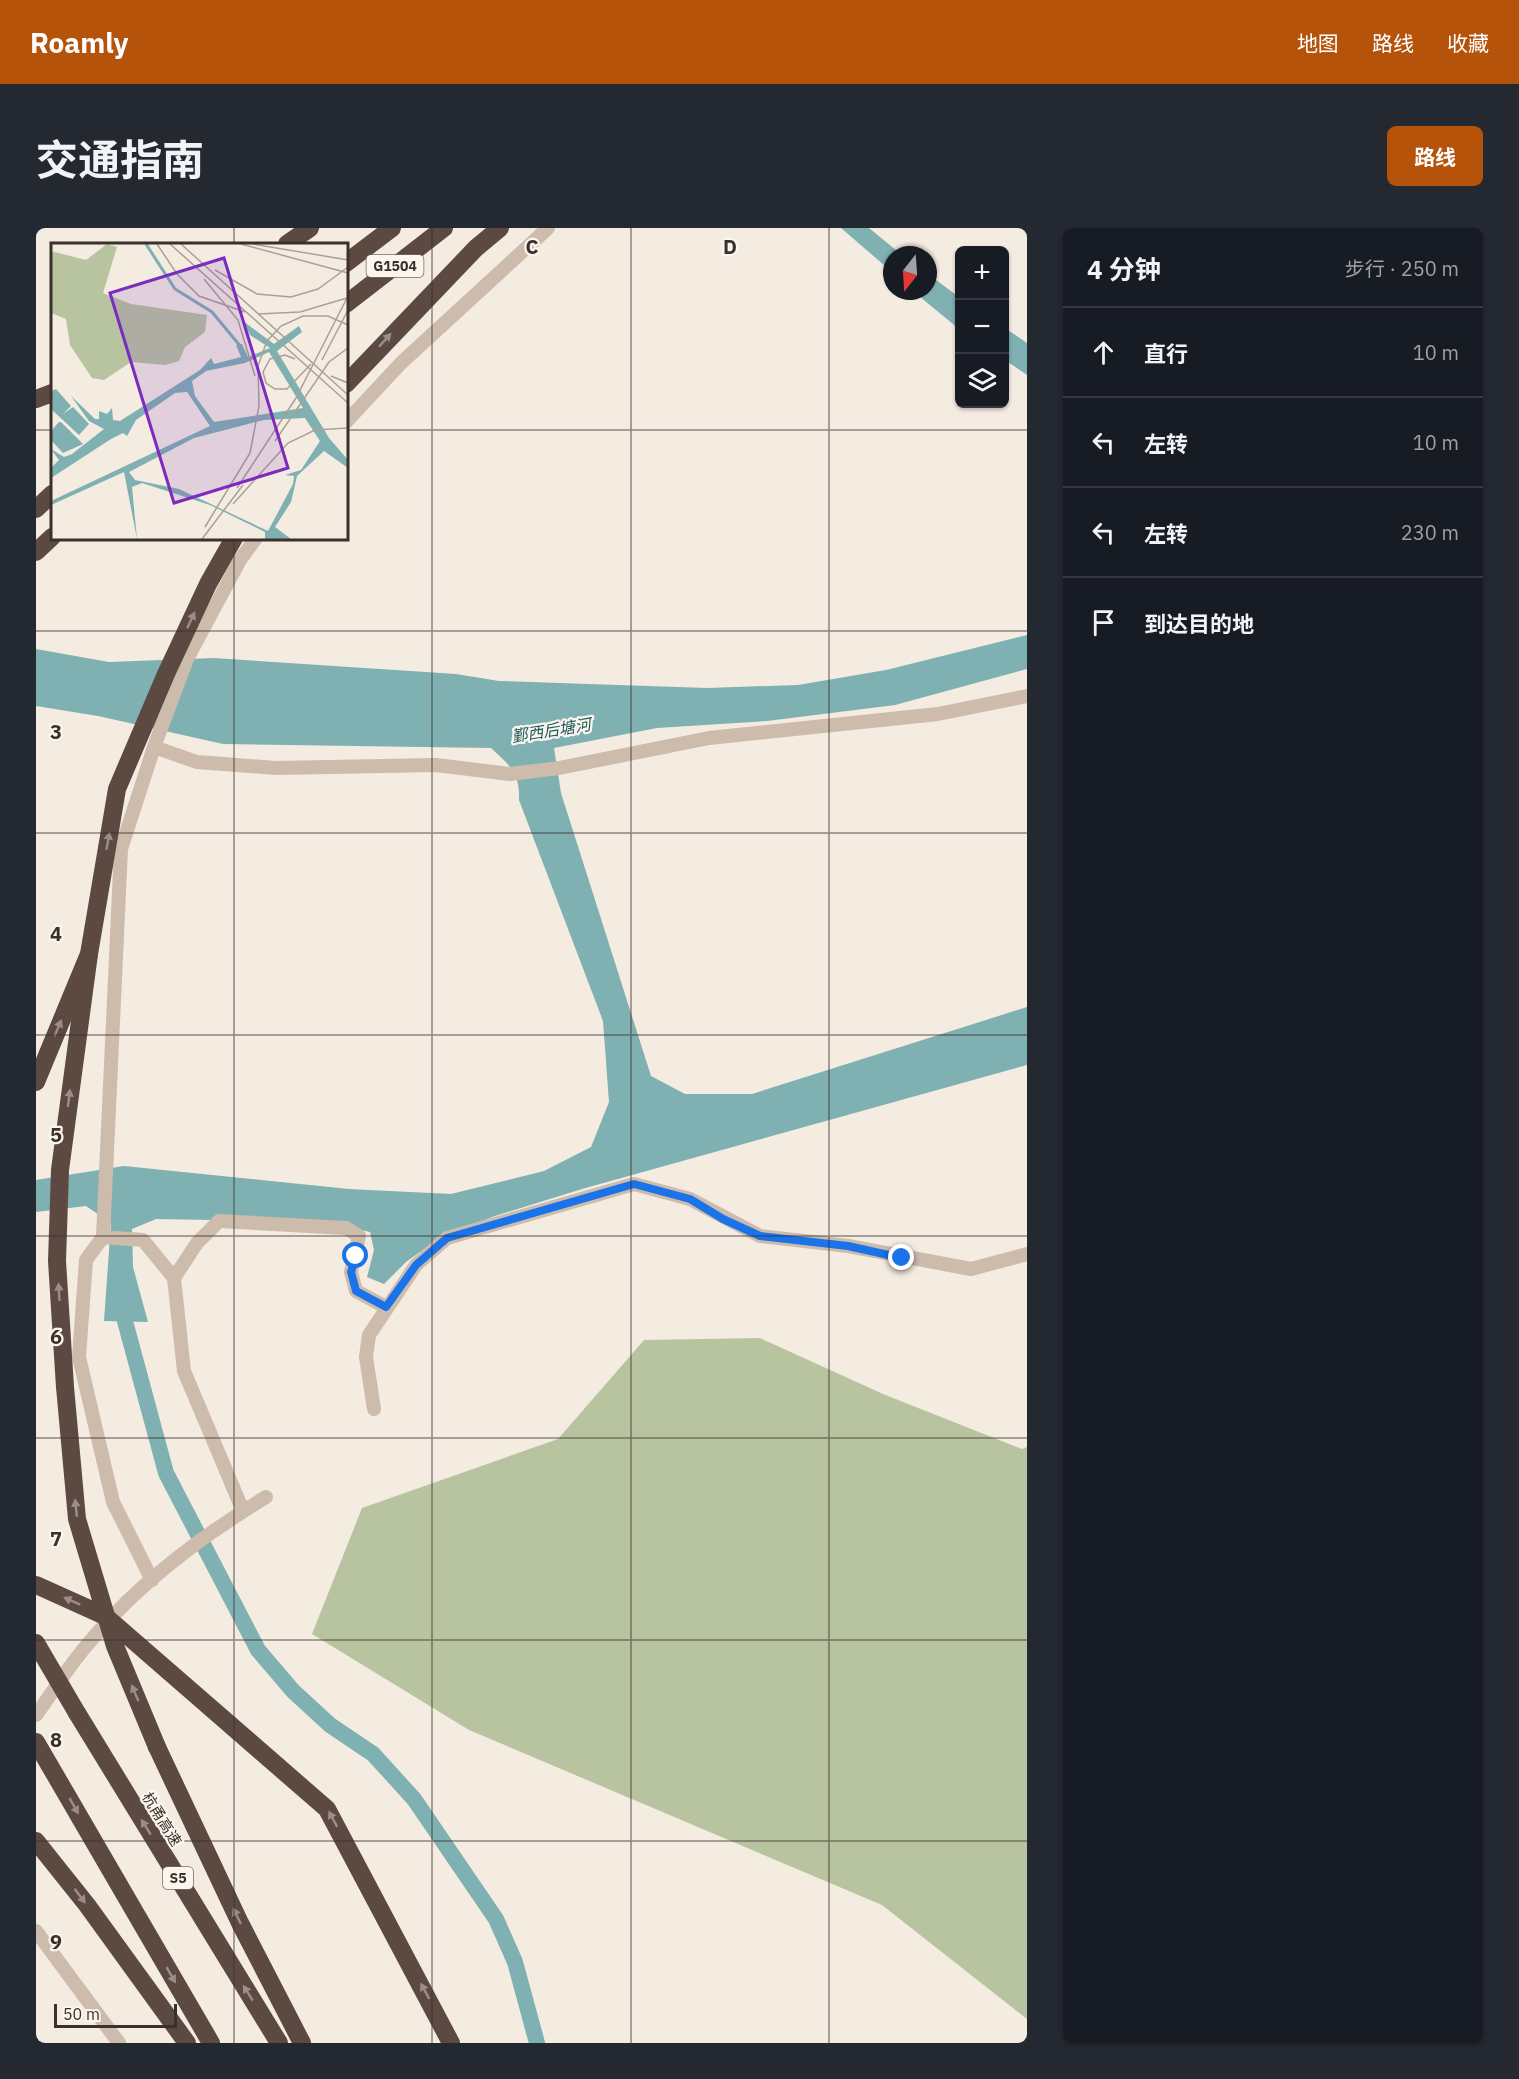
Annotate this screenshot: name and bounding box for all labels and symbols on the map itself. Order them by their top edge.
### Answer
text: C [525,233,539,260]
text: D [723,233,737,260]
inset map [51,243,348,540]
north arrow [883,246,937,300]
road number: G1504 [366,255,424,277]
one-way arrow [378,333,392,348]
one-way arrow [187,611,196,628]
water label: 鄞西后塘河 [510,713,595,746]
text: 3 [50,718,62,745]
one-way arrow [104,831,113,850]
text: 4 [50,920,62,947]
one-way arrow [53,1018,63,1036]
one-way arrow [64,1088,73,1107]
text: 5 [50,1121,62,1148]
route start [342,1242,368,1268]
route end [888,1244,914,1270]
one-way arrow [54,1283,64,1302]
text: 6 [50,1323,62,1350]
one-way arrow [71,1498,81,1517]
text: 7 [50,1525,62,1552]
one-way arrow [63,1596,81,1606]
one-way arrow [130,1684,140,1702]
text: 8 [50,1726,62,1753]
street label: 杭甬高速 [138,1789,186,1849]
one-way arrow [69,1798,79,1815]
one-way arrow [328,1810,338,1827]
one-way arrow [141,1819,152,1835]
road number: S5 [163,1867,193,1889]
one-way arrow [74,1889,86,1904]
one-way arrow [232,1908,242,1925]
text: 9 [50,1928,62,1955]
one-way arrow [166,1967,177,1983]
one-way arrow [420,1982,430,1999]
one-way arrow [243,1985,254,2001]
scale bar [54,2001,177,2028]

